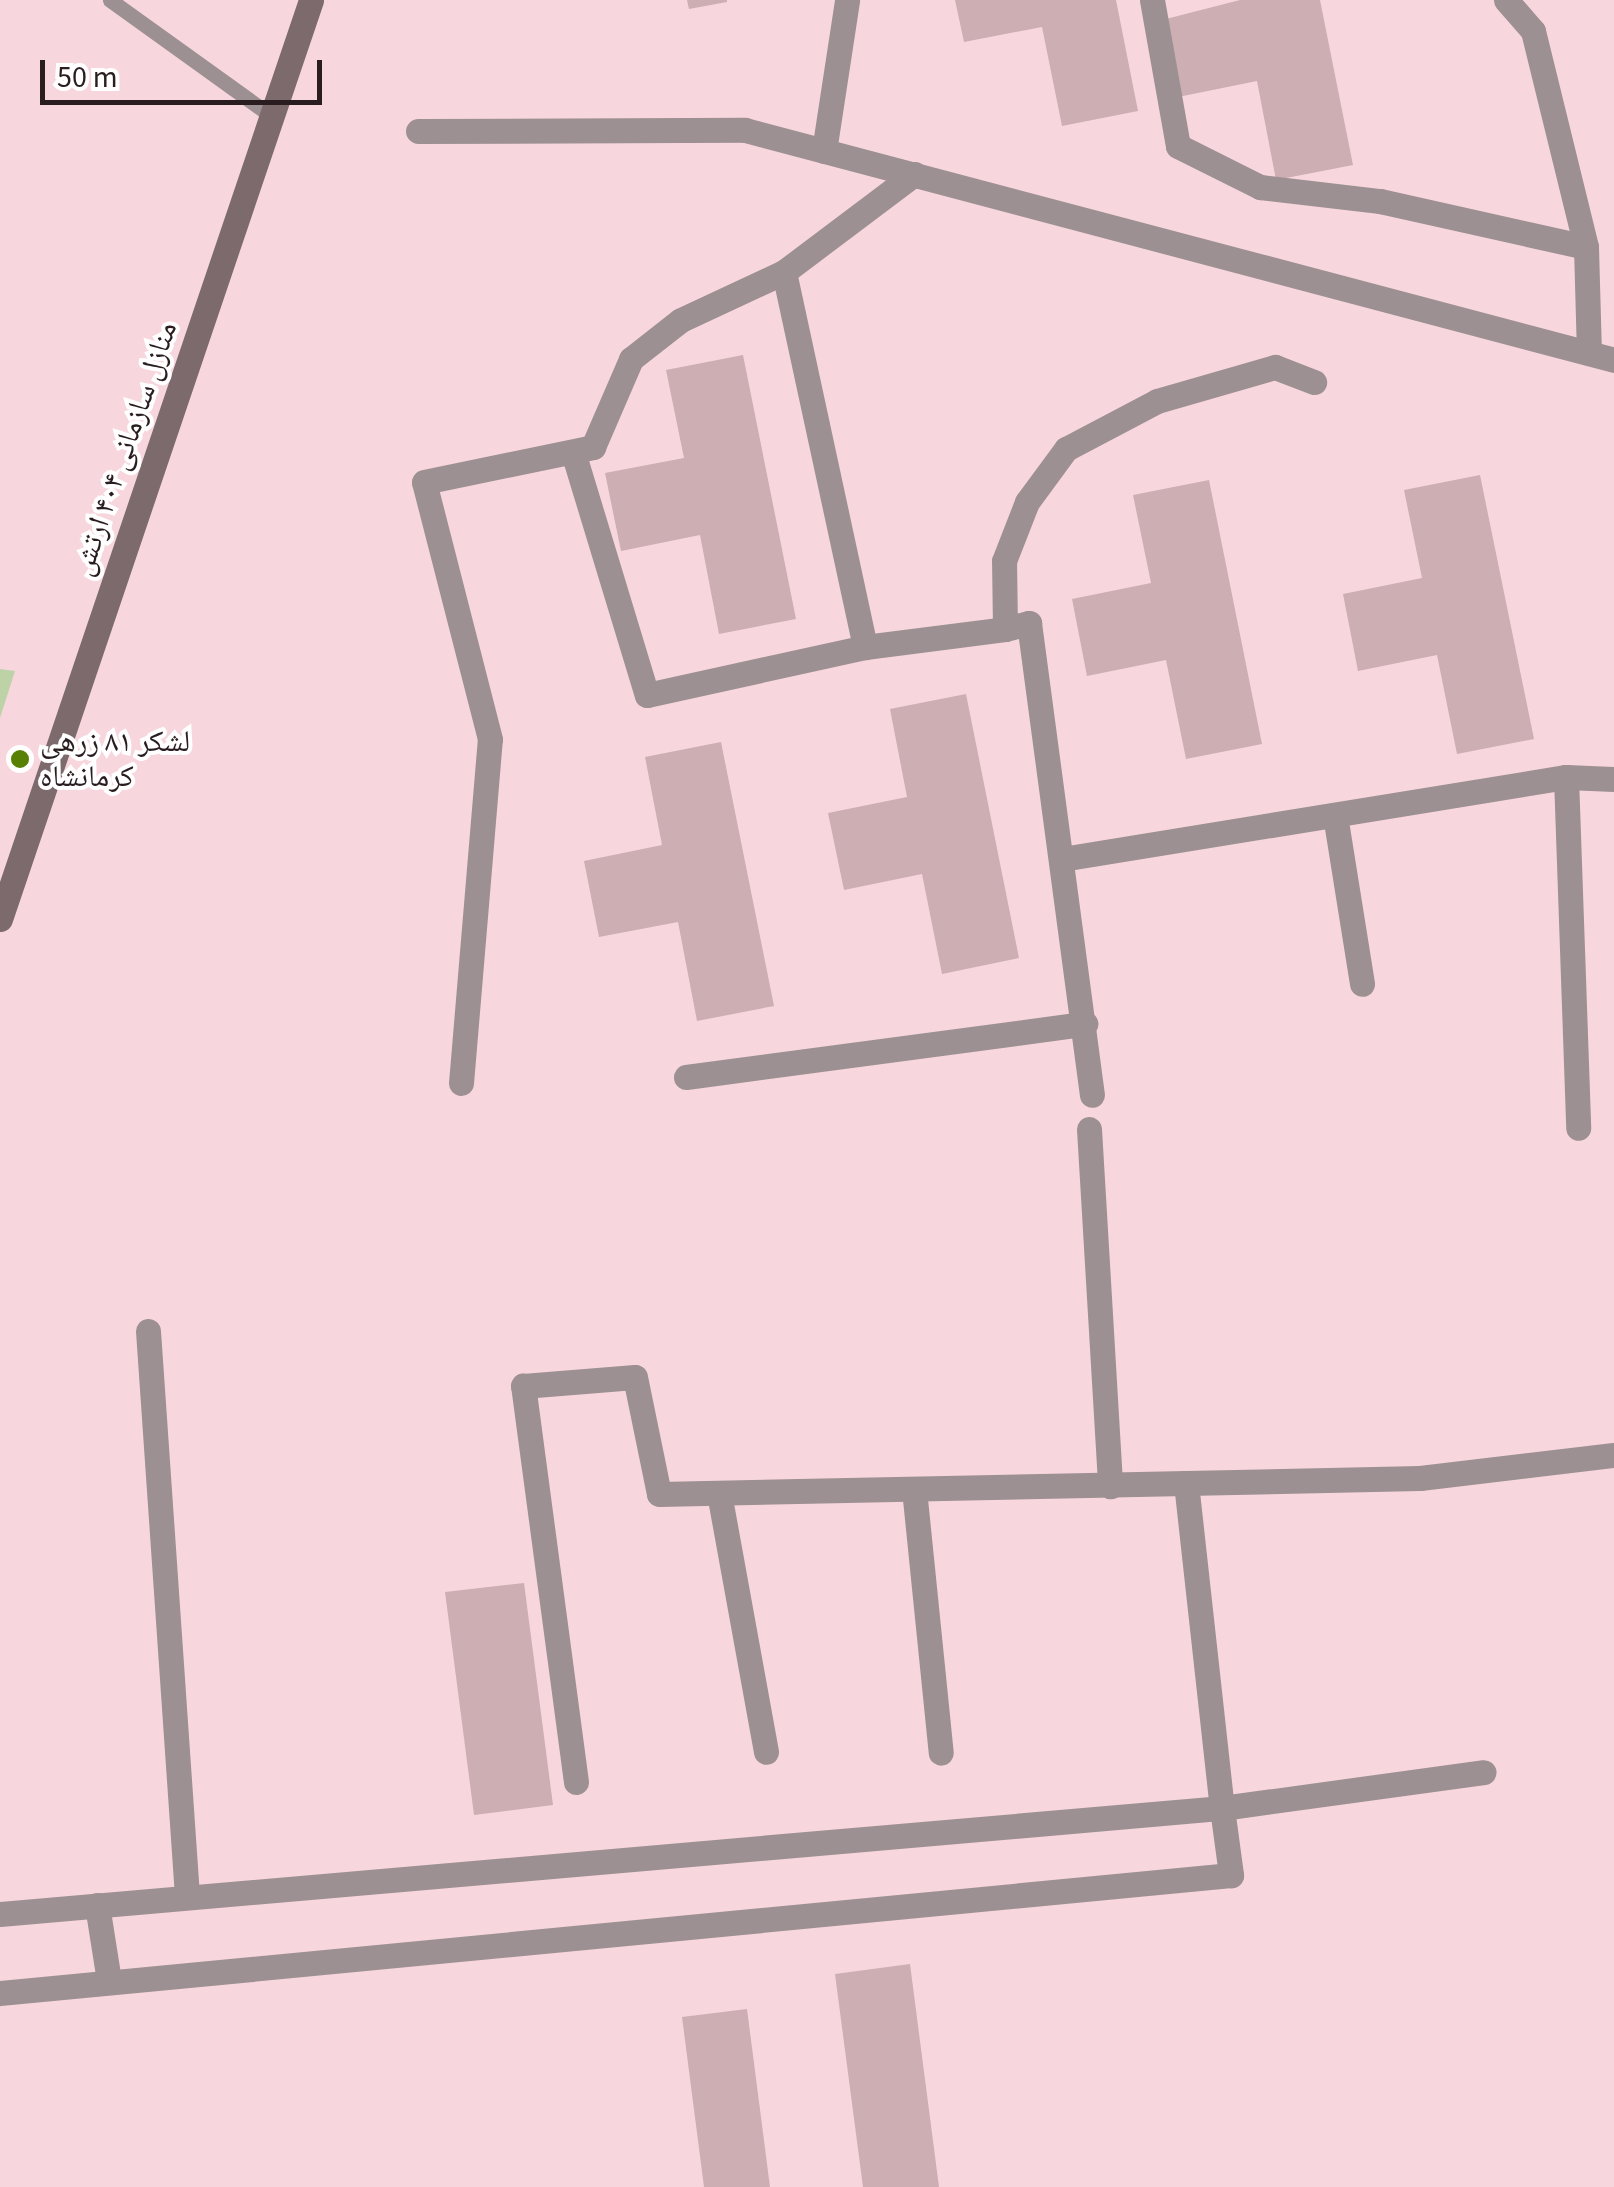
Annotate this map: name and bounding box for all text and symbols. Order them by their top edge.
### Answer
scale bar [45,40,328,102]
text: 50 m [57,56,118,99]
street label: منازل سازمانی ۴۰۴ ارتش [65,317,185,581]
place label: لشکر ۸۱ زرهی کرمانشاه [40,724,190,794]
marker: لشکر ۸۱ زرهی کرمانشاه [9,748,31,770]

